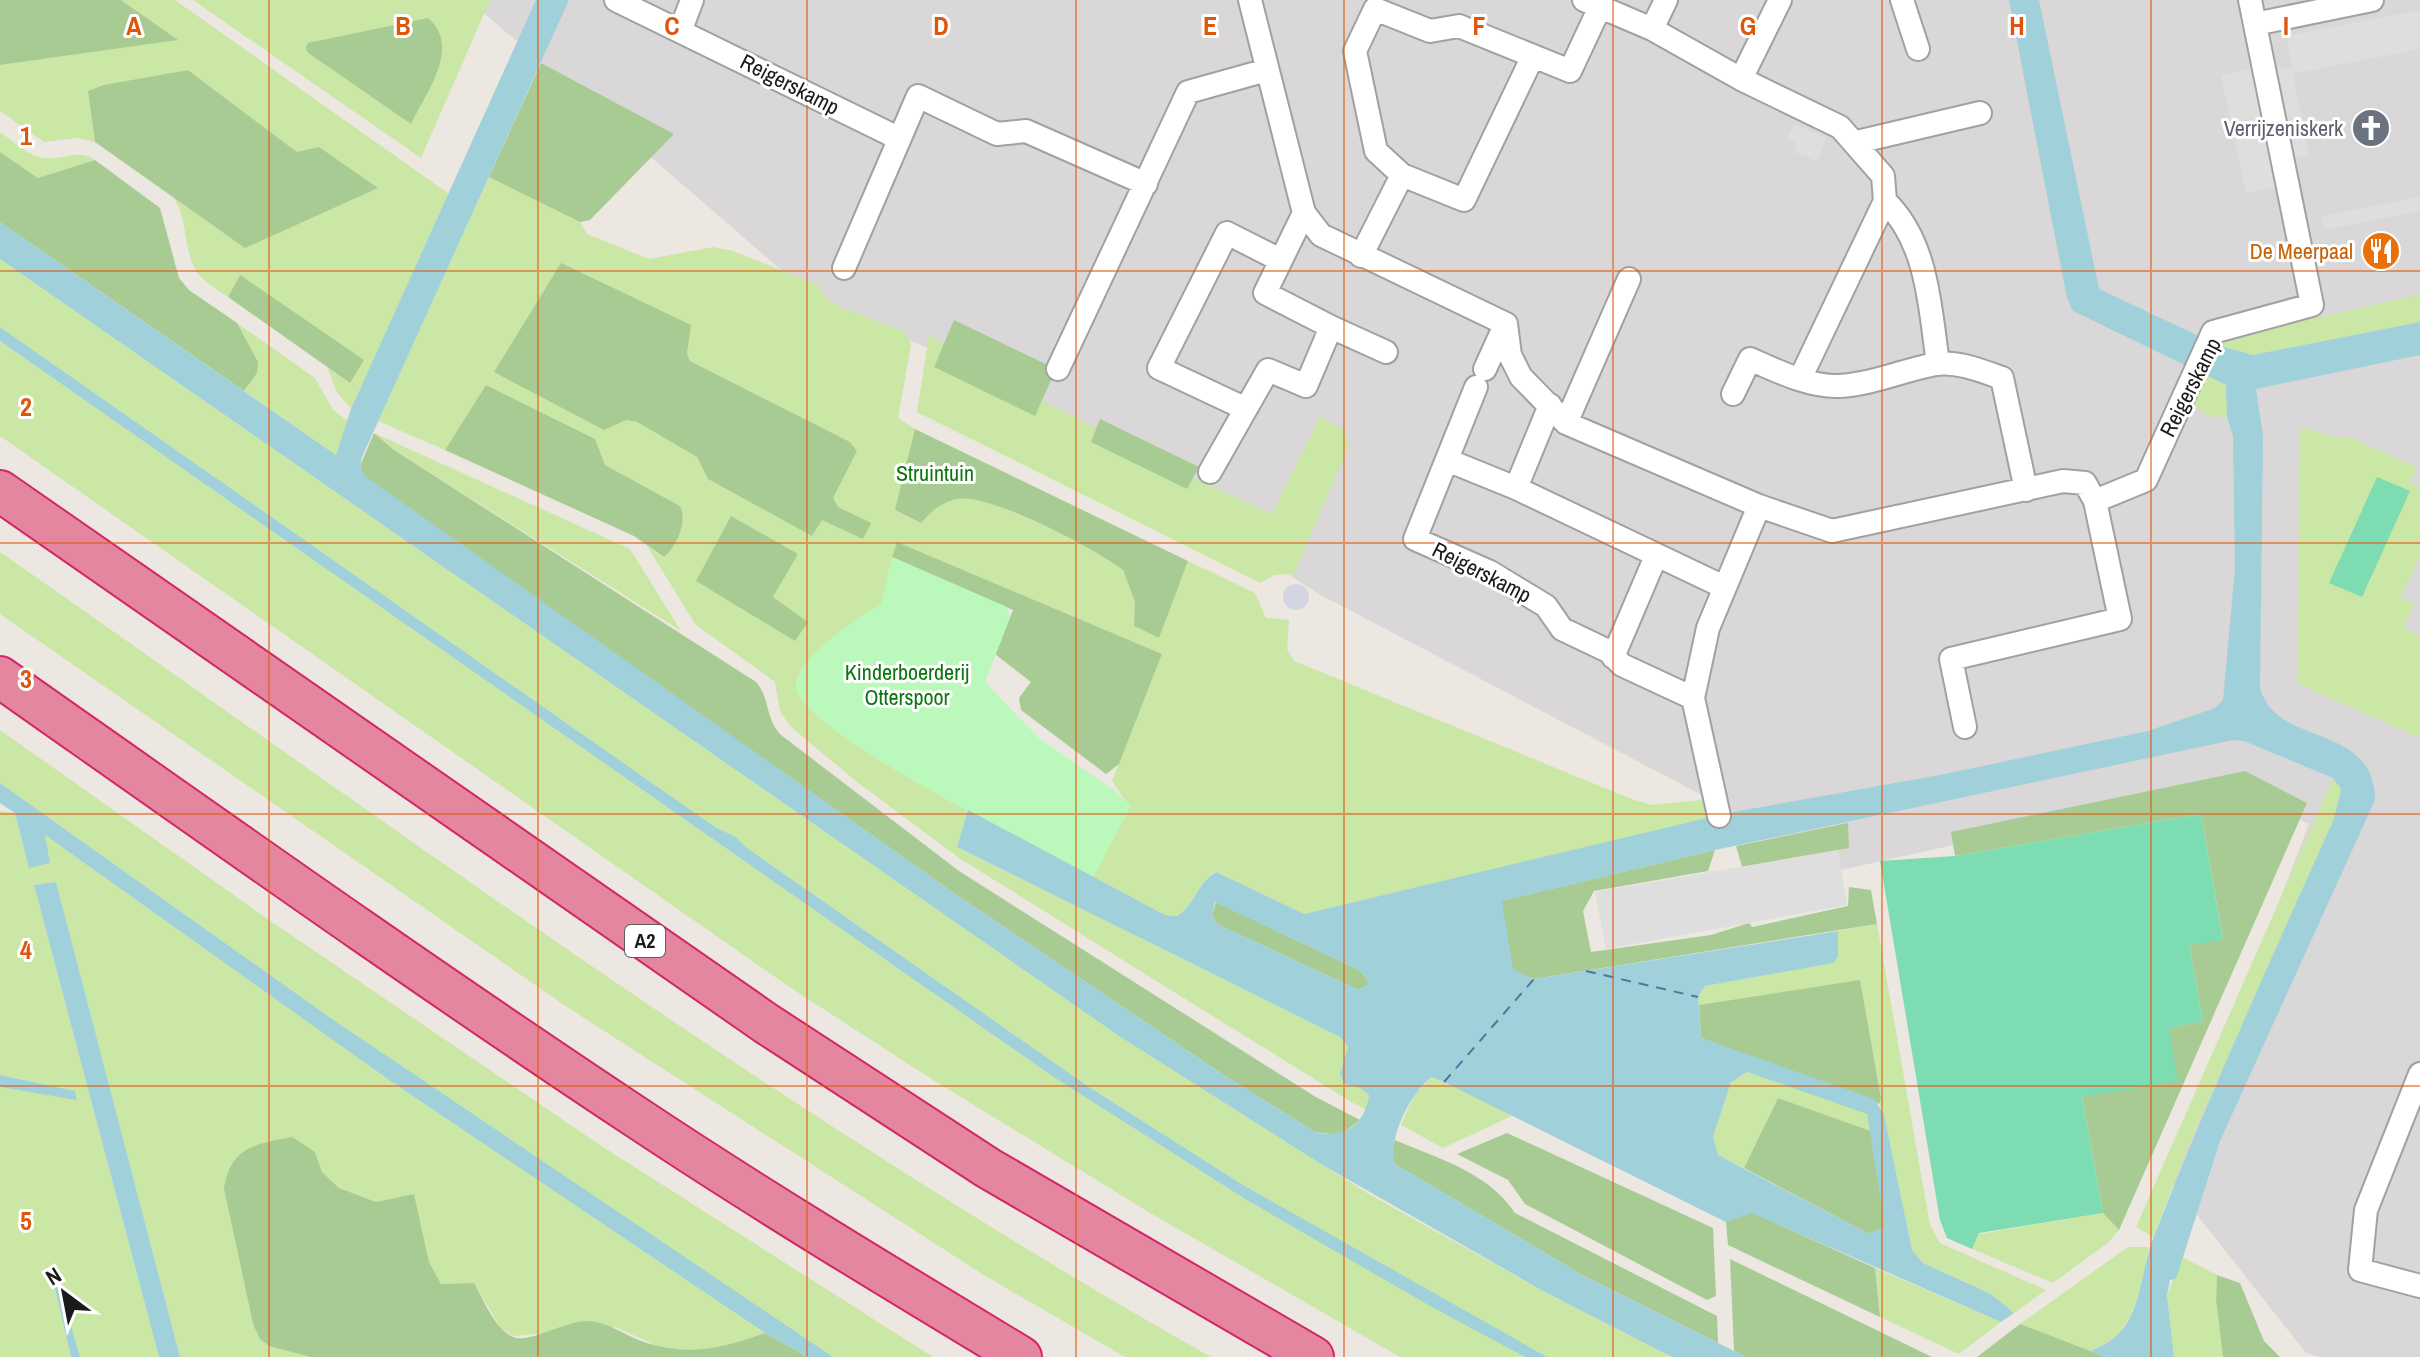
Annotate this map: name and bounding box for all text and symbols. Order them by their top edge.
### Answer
text: A [126,8,142,43]
text: B [395,8,411,43]
text: C [664,8,680,43]
text: D [933,8,949,43]
text: E [1203,8,1217,43]
text: F [1472,8,1486,43]
text: G [1740,8,1756,43]
text: H [2009,8,2025,43]
text: I [2283,8,2289,43]
street label: Reigerskamp [735,46,845,122]
church icon: Verrijzeniskerk [2350,107,2392,149]
place label: Verrijzeniskerk [2224,113,2344,143]
text: 1 [20,118,32,153]
restaurant icon: De Meerpaal [2360,230,2402,272]
place label: De Meerpaal [2250,236,2353,266]
street label: Reigerskamp [2152,332,2228,442]
text: 2 [20,389,32,424]
park label: Struintuin [896,458,974,488]
street label: Reigerskamp [1427,534,1537,610]
park label: Kinderboerderij Otterspoor [845,657,969,712]
text: 3 [20,661,32,696]
road number: A2 [625,925,665,957]
text: 4 [20,932,32,967]
text: 5 [20,1203,32,1238]
north arrow [24,1253,104,1333]
text: N [40,1260,67,1292]

